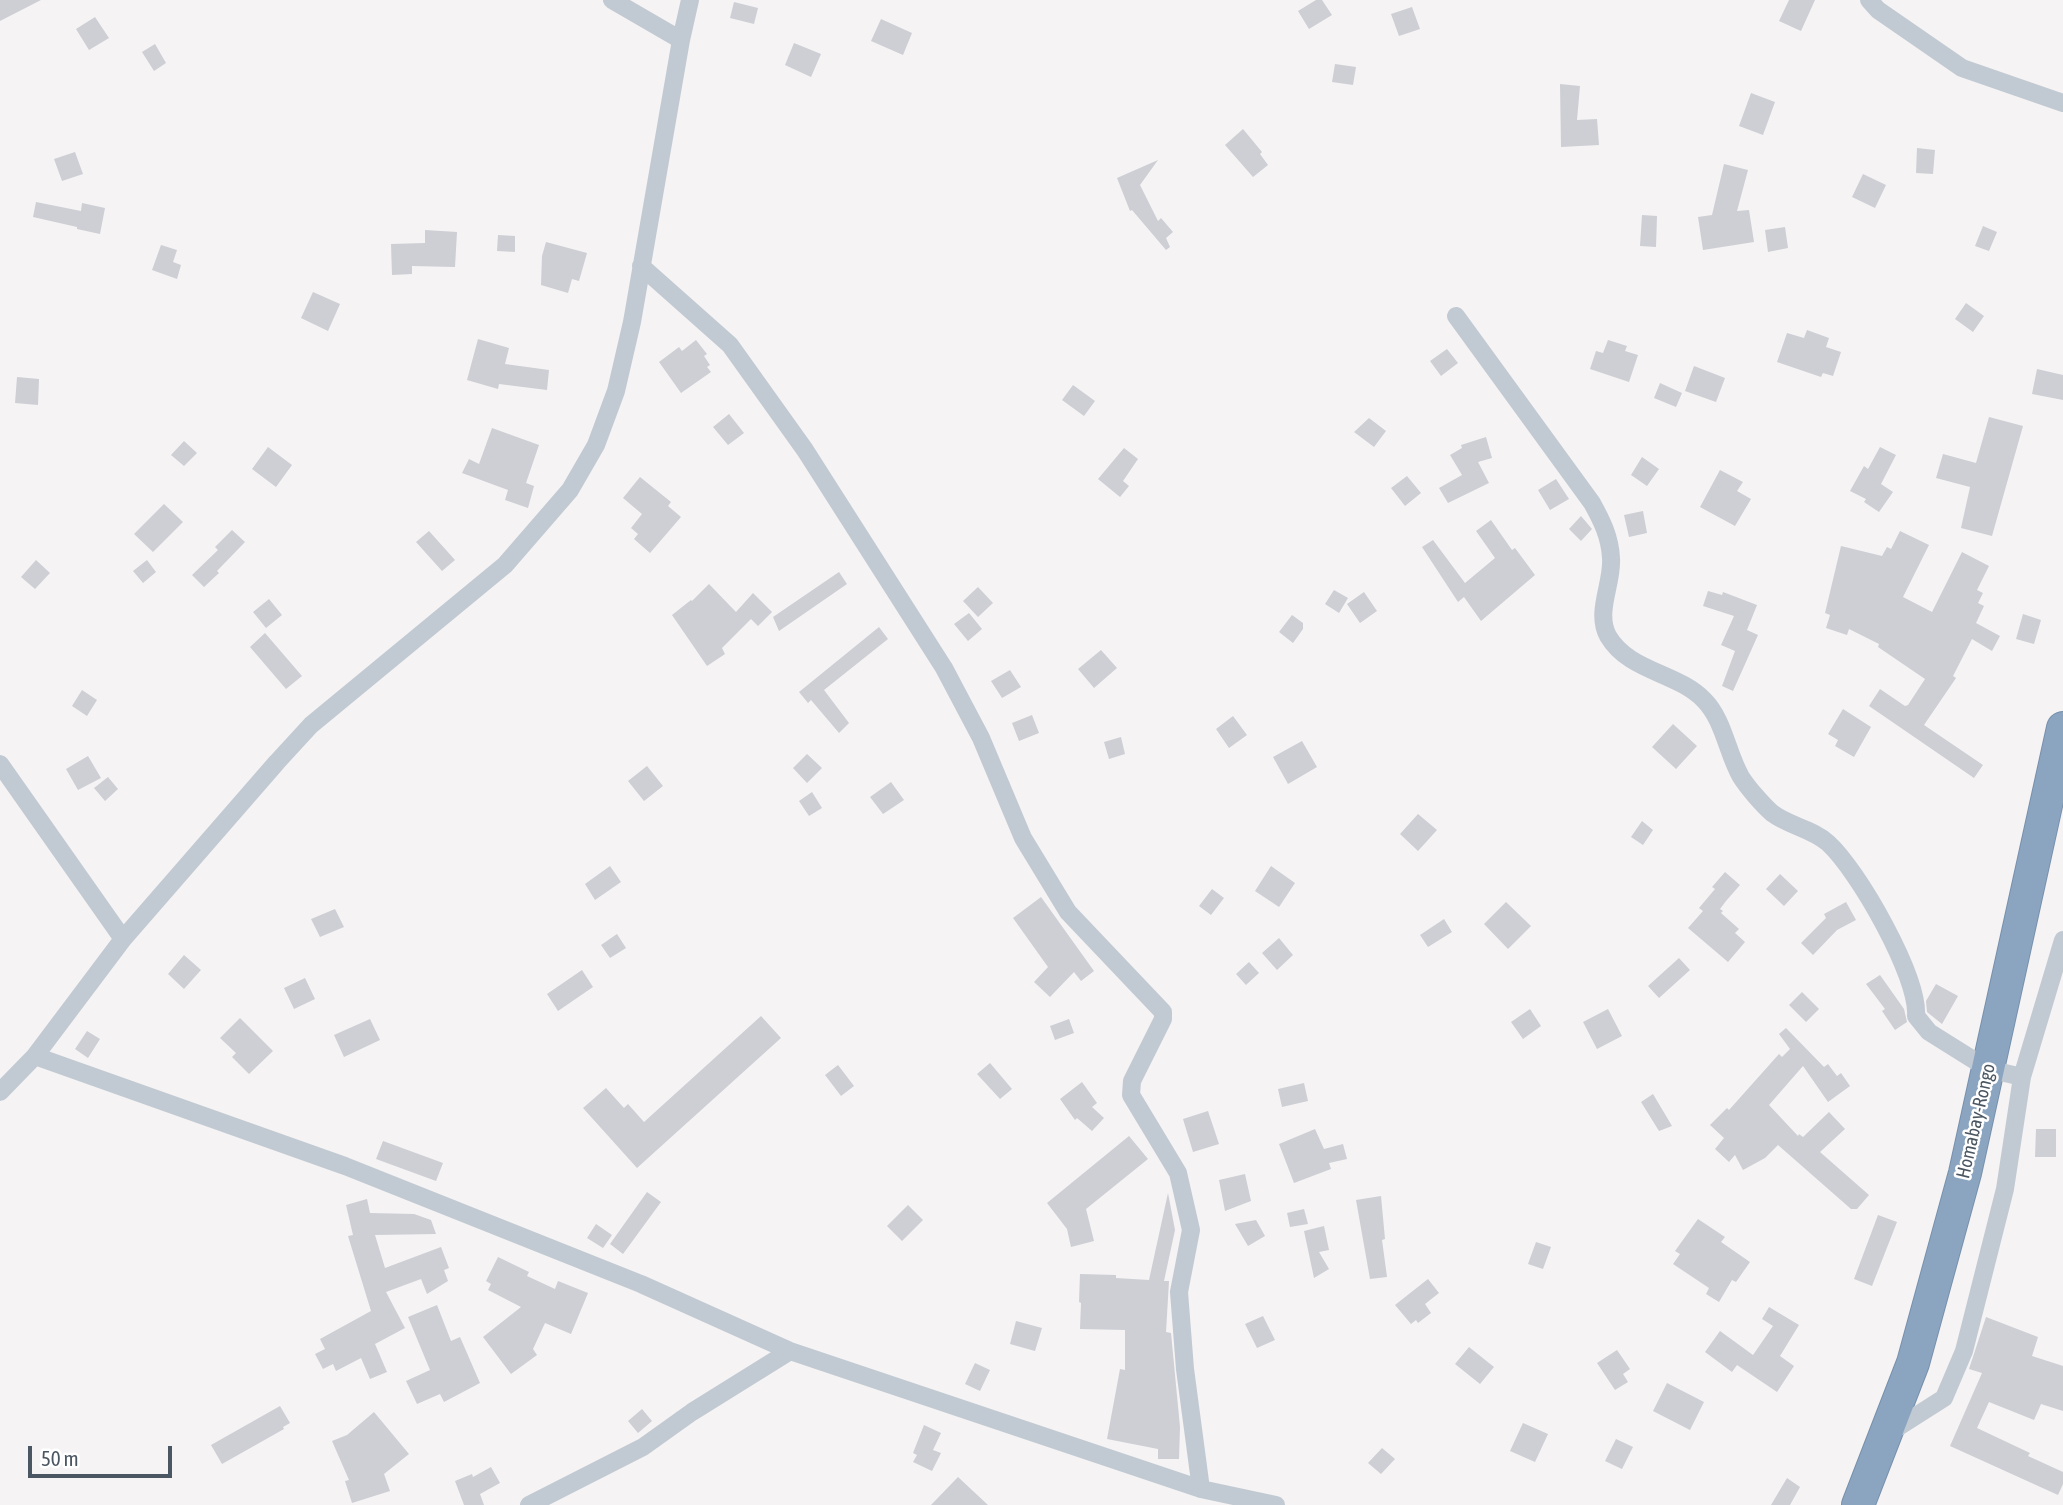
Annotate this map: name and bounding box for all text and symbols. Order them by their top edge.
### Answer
street label: Homabay-Rongo [1952,1061,2000,1181]
scale bar [32,1432,175,1476]
text: 50 m [41,1446,79,1470]

